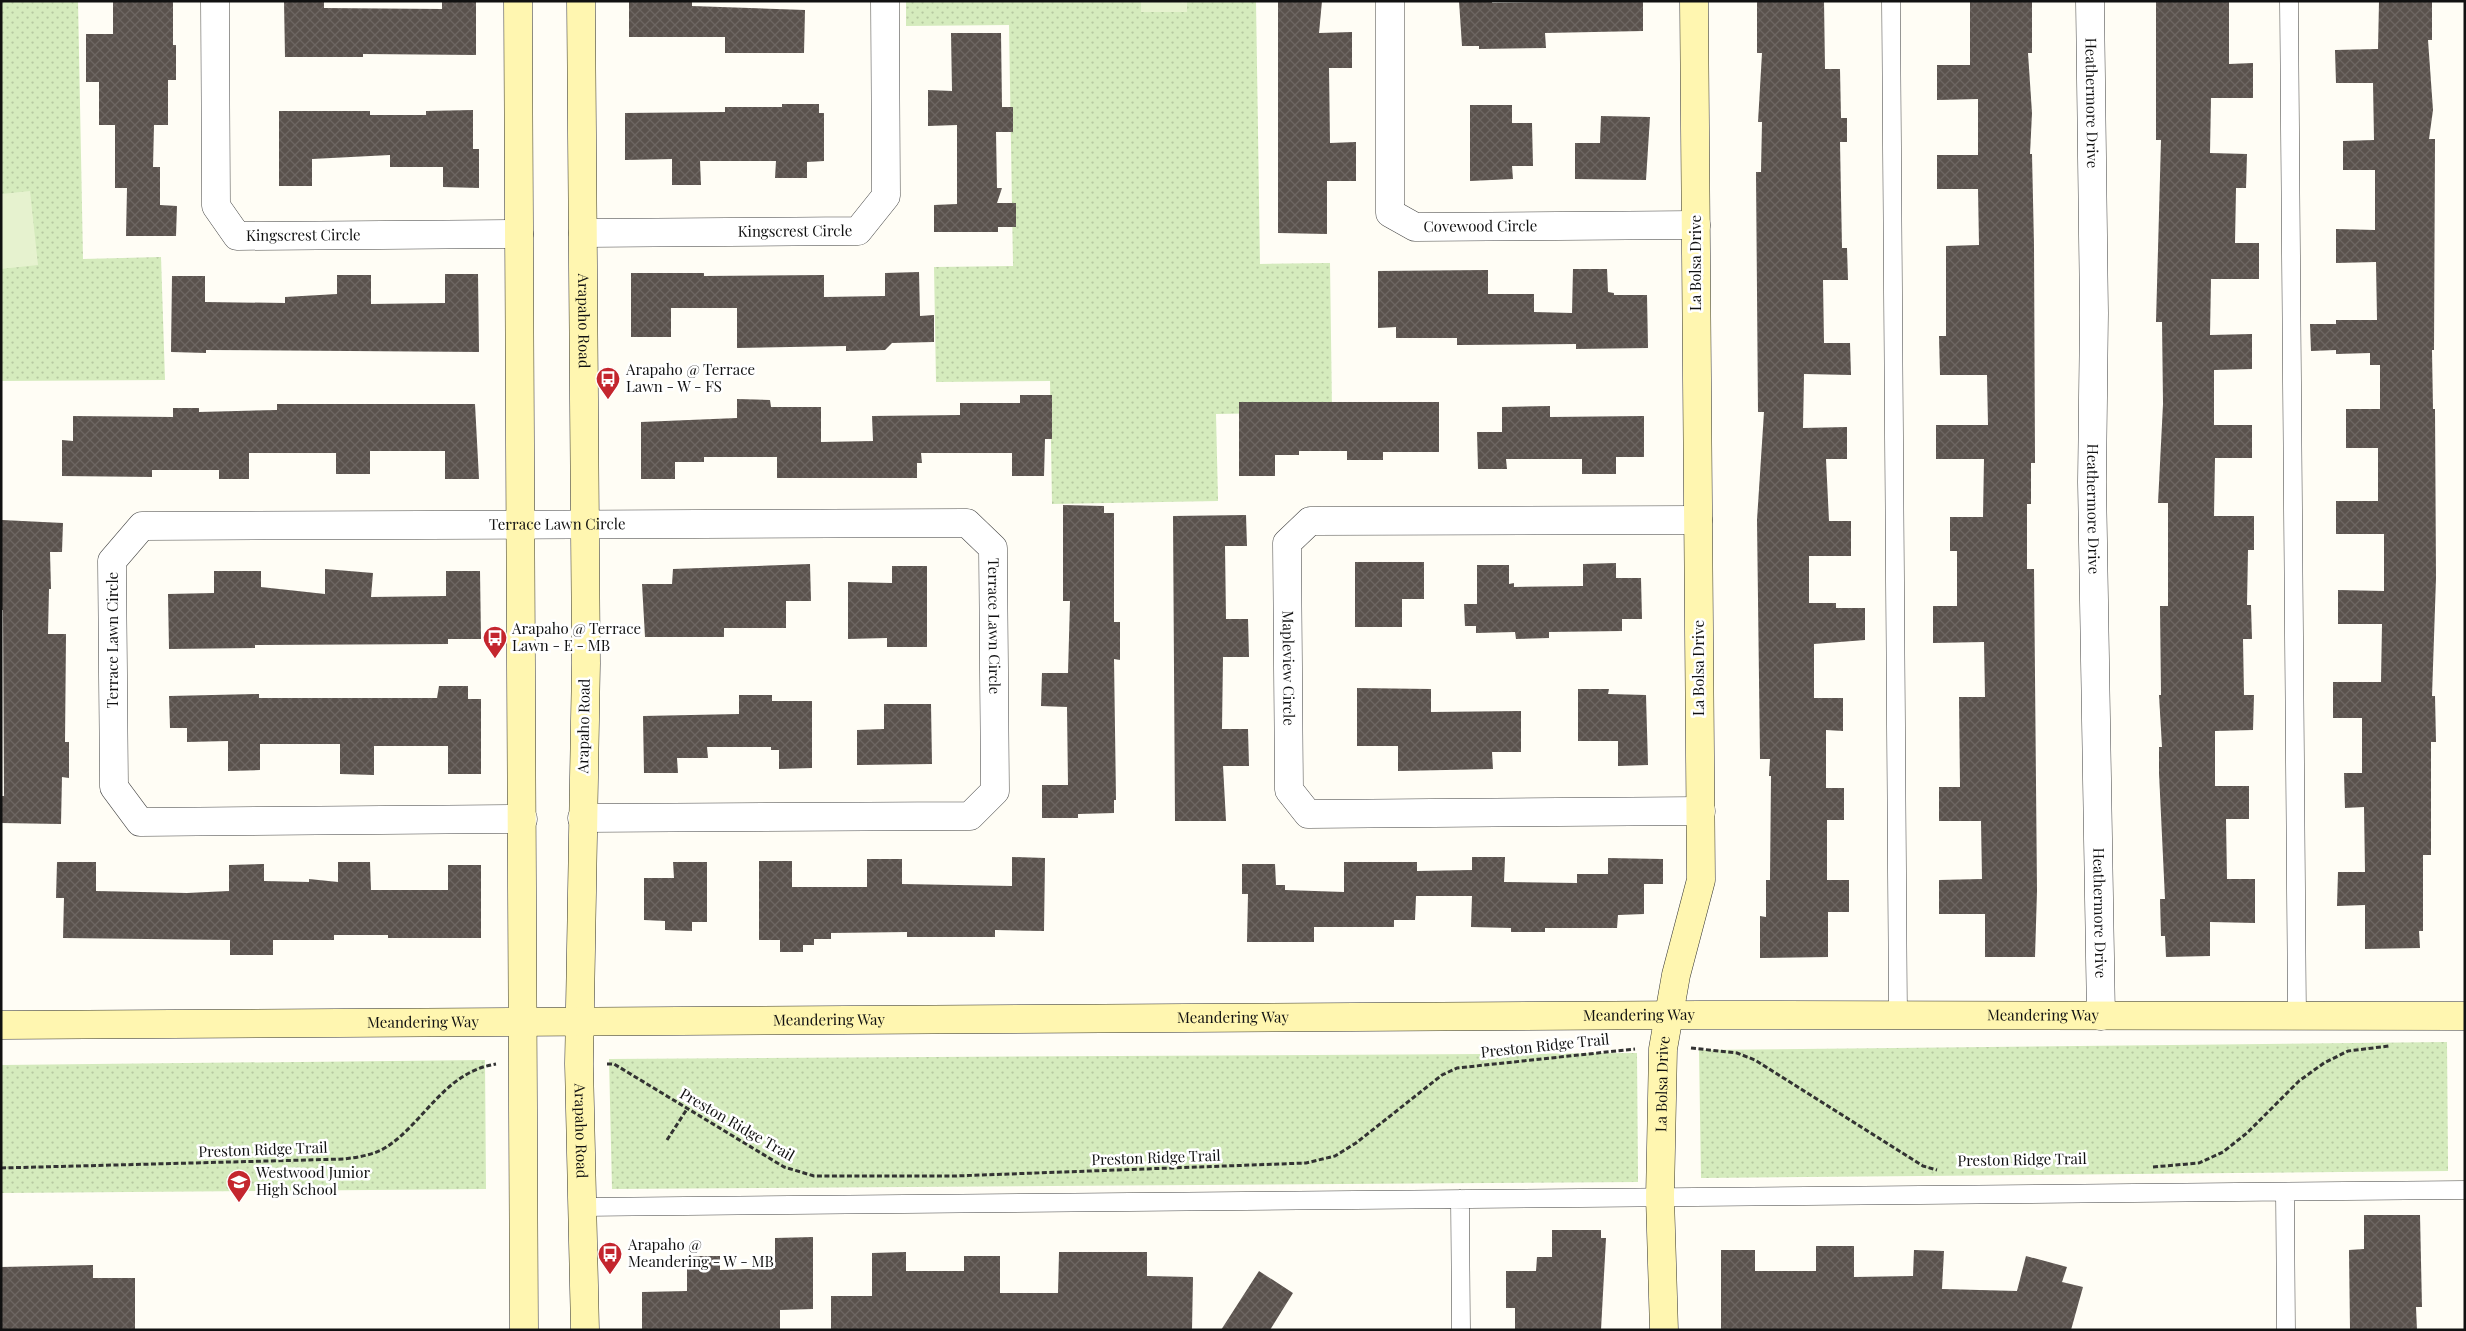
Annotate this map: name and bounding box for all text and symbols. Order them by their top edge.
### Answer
street label: Heathermore Drive [2081,38,2103,168]
street label: Covewood Circle [1423,215,1537,236]
street label: La Bolsa Drive [1685,215,1705,311]
street label: Kingscrest Circle [738,220,852,241]
street label: Kingscrest Circle [246,224,361,245]
street label: Arapaho Road [574,273,595,369]
place label: Arapaho @ Terrace Lawn - W - FS [625,359,755,396]
bus stop icon: Arapaho @ Terrace Lawn - W - FS [595,366,621,400]
street label: Heathermore Drive [2083,444,2105,574]
street label: Terrace Lawn Circle [489,513,626,534]
street label: Terrace Lawn Circle [984,558,1005,694]
street label: Terrace Lawn Circle [102,572,122,708]
street label: Mapleview Circle [1279,610,1299,726]
place label: Arapaho @ Terrace Lawn - E - MB [511,618,641,655]
street label: La Bolsa Drive [1688,620,1708,716]
bus stop icon: Arapaho @ Terrace Lawn - E - MB [482,625,508,659]
street label: Arapaho Road [572,678,594,774]
street label: Heathermore Drive [2089,847,2111,978]
street label: Meandering Way [1583,1004,1695,1025]
street label: Meandering Way [1987,1004,2099,1025]
street label: Meandering Way [1177,1006,1289,1027]
street label: Meandering Way [773,1009,885,1029]
street label: Meandering Way [367,1011,479,1032]
street label: Preston Ridge Trail [1480,1028,1610,1062]
street label: La Bolsa Drive [1650,1034,1674,1132]
street label: Arapaho Road [570,1082,593,1179]
street label: Preston Ridge Trail [676,1083,799,1165]
street label: Preston Ridge Trail [198,1137,328,1161]
street label: Preston Ridge Trail [1091,1145,1221,1169]
street label: Preston Ridge Trail [1957,1148,2087,1170]
place label: Westwood Junior High School [255,1162,370,1199]
school or university icon: Westwood Junior High School [226,1169,252,1203]
place label: Arapaho @ Meandering - W - MB [627,1234,774,1271]
bus stop icon: Arapaho @ Meandering - W - MB [597,1241,623,1275]

